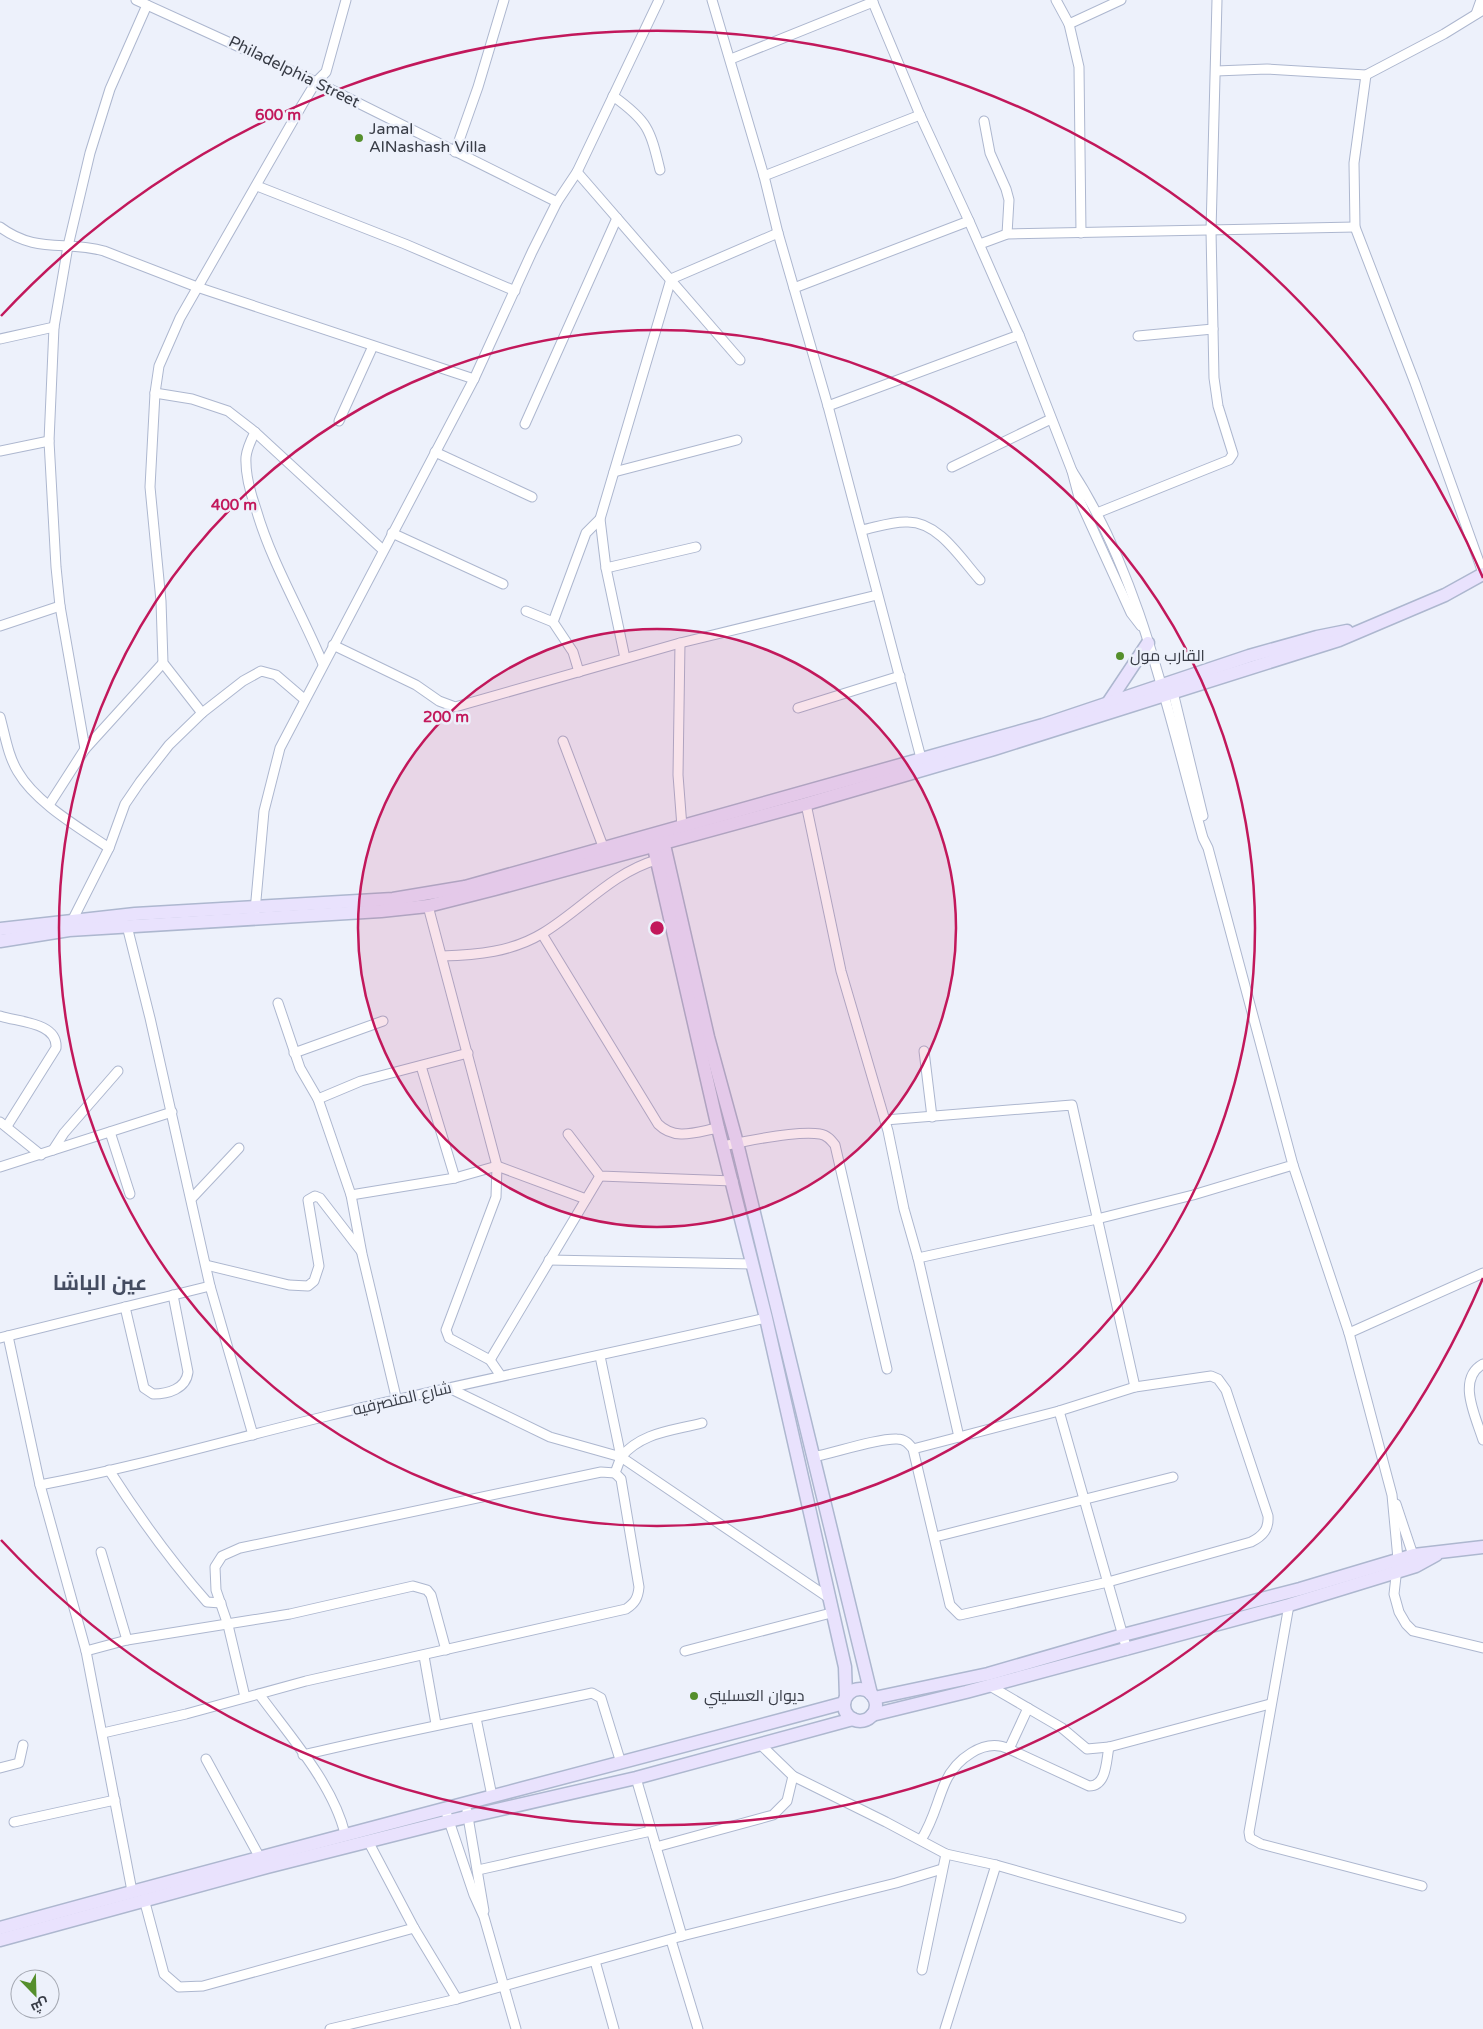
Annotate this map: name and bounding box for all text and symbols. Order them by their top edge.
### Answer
street label: Philadelphia Street [225,32,363,112]
text: 600 m [255,106,301,124]
place label: Jamal AlNashash Villa [369,119,486,157]
marker: Jamal AlNashash Villa [353,132,365,144]
text: 400 m [211,496,257,514]
place label: القارب مول [1130,646,1205,666]
marker: القارب مول [1114,650,1126,662]
text: 200 m [423,708,469,726]
centre of rings [648,919,666,937]
district label: عين الباشا [53,1271,147,1296]
street label: شارع المتصرفيه [351,1378,454,1421]
place label: ديوان العسليني [704,1686,804,1709]
marker: ديوان العسليني [688,1690,700,1702]
north arrow [10,1969,60,2019]
text: ش [28,1994,51,2017]

